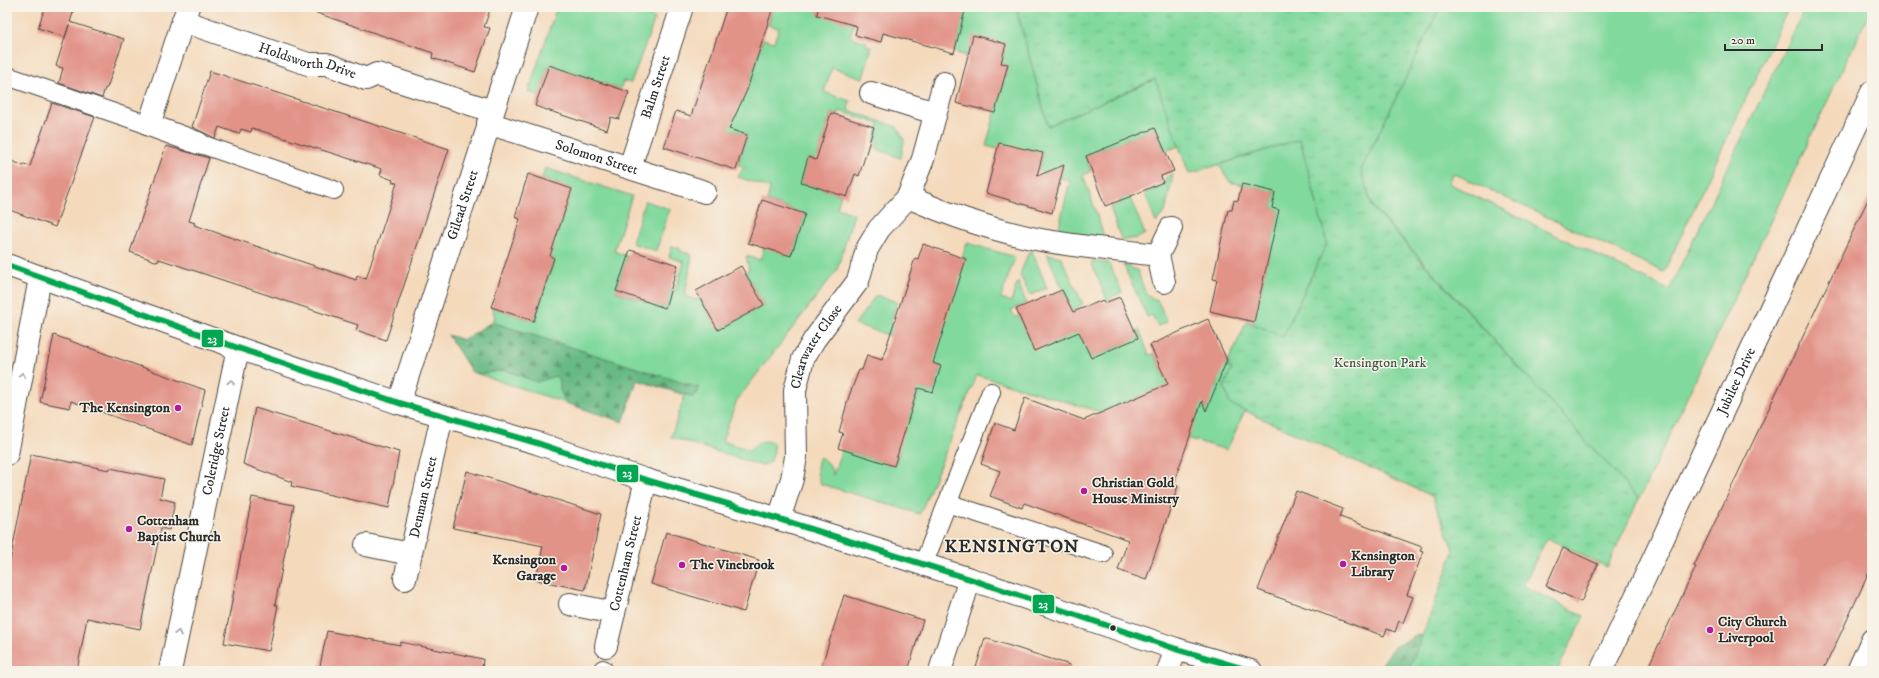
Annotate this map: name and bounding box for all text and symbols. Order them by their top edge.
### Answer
scale bar [1725,26,1822,52]
text: 20 m [1731,33,1755,48]
street label: Holdsworth Drive [256,39,359,83]
street label: Balm Street [637,53,675,121]
street label: Solomon Street [553,136,641,179]
street label: Gilead Street [443,167,483,242]
street label: Clearwater Close [787,301,846,391]
line badge: 23 [201,329,224,348]
text: 23 [207,333,217,347]
street label: Jubilee Drive [1712,344,1760,420]
park label: Kensington Park [1334,354,1427,372]
one-way arrow [17,371,26,378]
one-way arrow [226,379,235,385]
place label: The Kensington [78,399,171,417]
marker: The Kensington [173,403,183,413]
street label: Coleridge Street [198,404,235,497]
street label: Denman Street [406,454,442,540]
line badge: 23 [616,464,639,483]
text: 23 [622,467,632,481]
place label: Christian Gold House Ministry [1092,474,1179,508]
marker: Christian Gold House Ministry [1079,486,1089,496]
place label: Cottenham Baptist Church [137,512,222,546]
street label: Cottenham Street [606,513,646,613]
marker: Cottenham Baptist Church [124,524,134,534]
district label: KENSINGTON [944,536,1080,558]
place label: Kensington Library [1351,547,1416,581]
place label: Kensington Garage [492,551,557,585]
place label: The Vinebrook [689,556,775,574]
marker: Kensington Library [1338,559,1348,569]
marker: The Vinebrook [677,560,687,570]
marker: Kensington Garage [559,563,569,573]
line badge: 23 [1032,594,1055,614]
text: 23 [1038,598,1048,612]
place label: City Church Liverpool [1718,613,1787,647]
unlabelled marker [1108,623,1118,633]
marker: City Church Liverpool [1705,625,1715,635]
one-way arrow [174,630,182,636]

